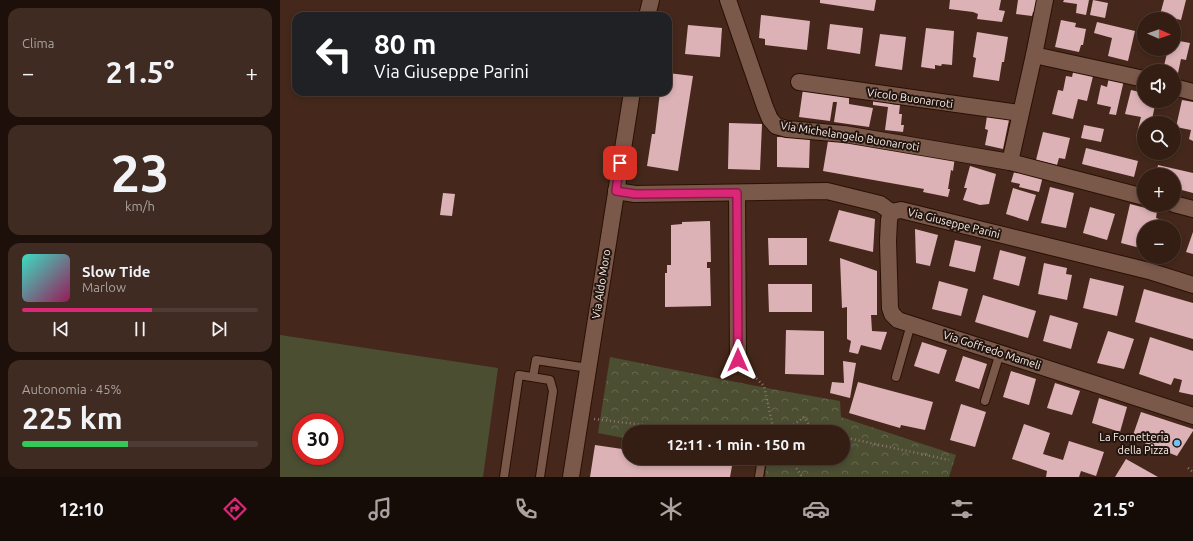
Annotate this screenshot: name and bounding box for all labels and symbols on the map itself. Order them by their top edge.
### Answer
north arrow [1137,12,1181,56]
street label: Vicolo Buonarroti [866,86,954,110]
street label: Via Michelangelo Buonarroti [780,119,920,153]
pin [603,146,637,180]
street label: Via Giuseppe Parini [907,206,1001,240]
street label: Via Aldo Moro [590,248,612,320]
street label: Via Goffredo Mameli [942,328,1042,372]
position arrow [717,339,759,381]
speed limit sign: 30 [292,413,344,465]
place label: La Fornetteria della Pizza [1099,431,1169,456]
marker: La Fornetteria della Pizza [1172,438,1182,448]

